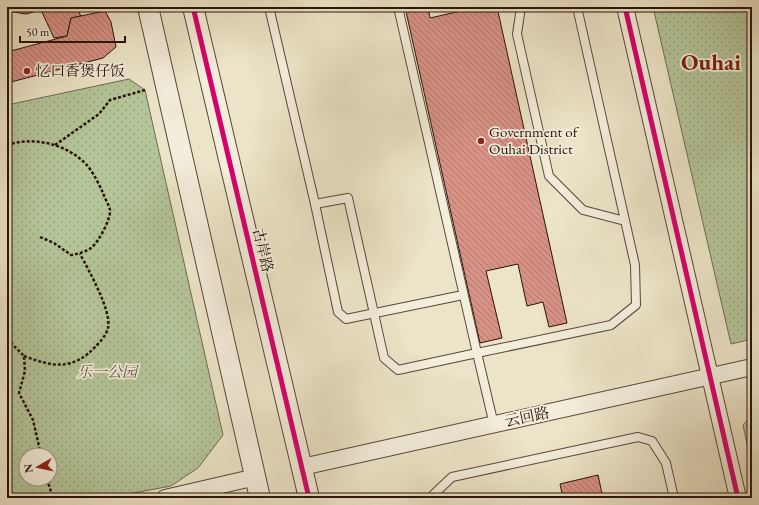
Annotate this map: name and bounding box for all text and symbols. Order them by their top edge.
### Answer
scale bar [20,18,125,44]
text: 50 m [26,24,50,40]
district label: Ouhai [681,47,741,77]
place label: 忆口香煲仔饭 [35,61,125,80]
marker: 忆口香煲仔饭 [22,66,32,76]
place label: Government of Ouhai District [489,122,580,158]
marker: Government of Ouhai District [476,136,486,146]
street label: 古岸路 [249,226,278,274]
park label: 乐一公园 [77,362,139,381]
street label: 云回路 [503,403,551,430]
north arrow [18,447,58,487]
text: N [20,463,36,474]

